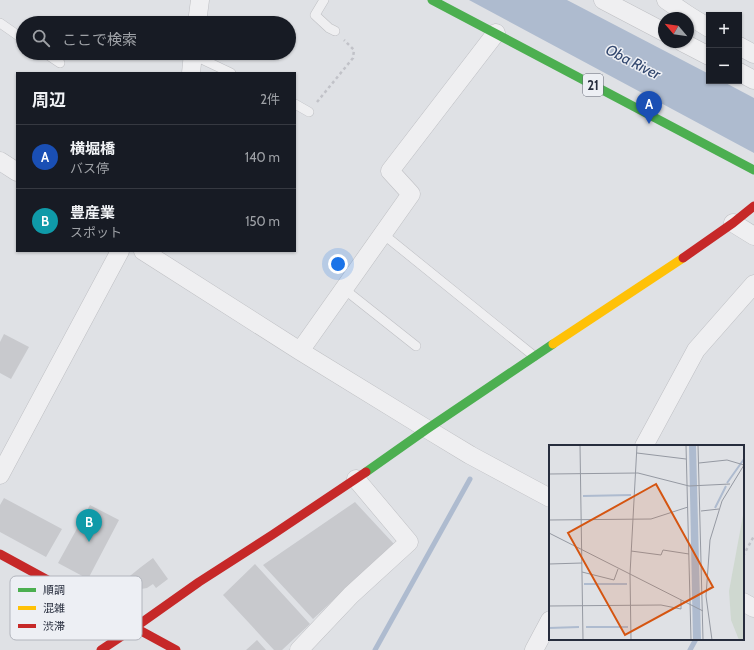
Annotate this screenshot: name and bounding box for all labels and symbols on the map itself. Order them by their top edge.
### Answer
north arrow [658,12,694,48]
water label: Oba River [603,41,665,84]
road number: 21 [583,74,603,96]
pin: A [636,91,662,124]
your location [328,254,348,274]
inset map [549,445,744,640]
pin: B [76,509,102,542]
legend [10,576,142,640]
text: 順調 [43,583,65,597]
text: 混雑 [43,601,65,615]
text: 渋滞 [43,619,65,633]

